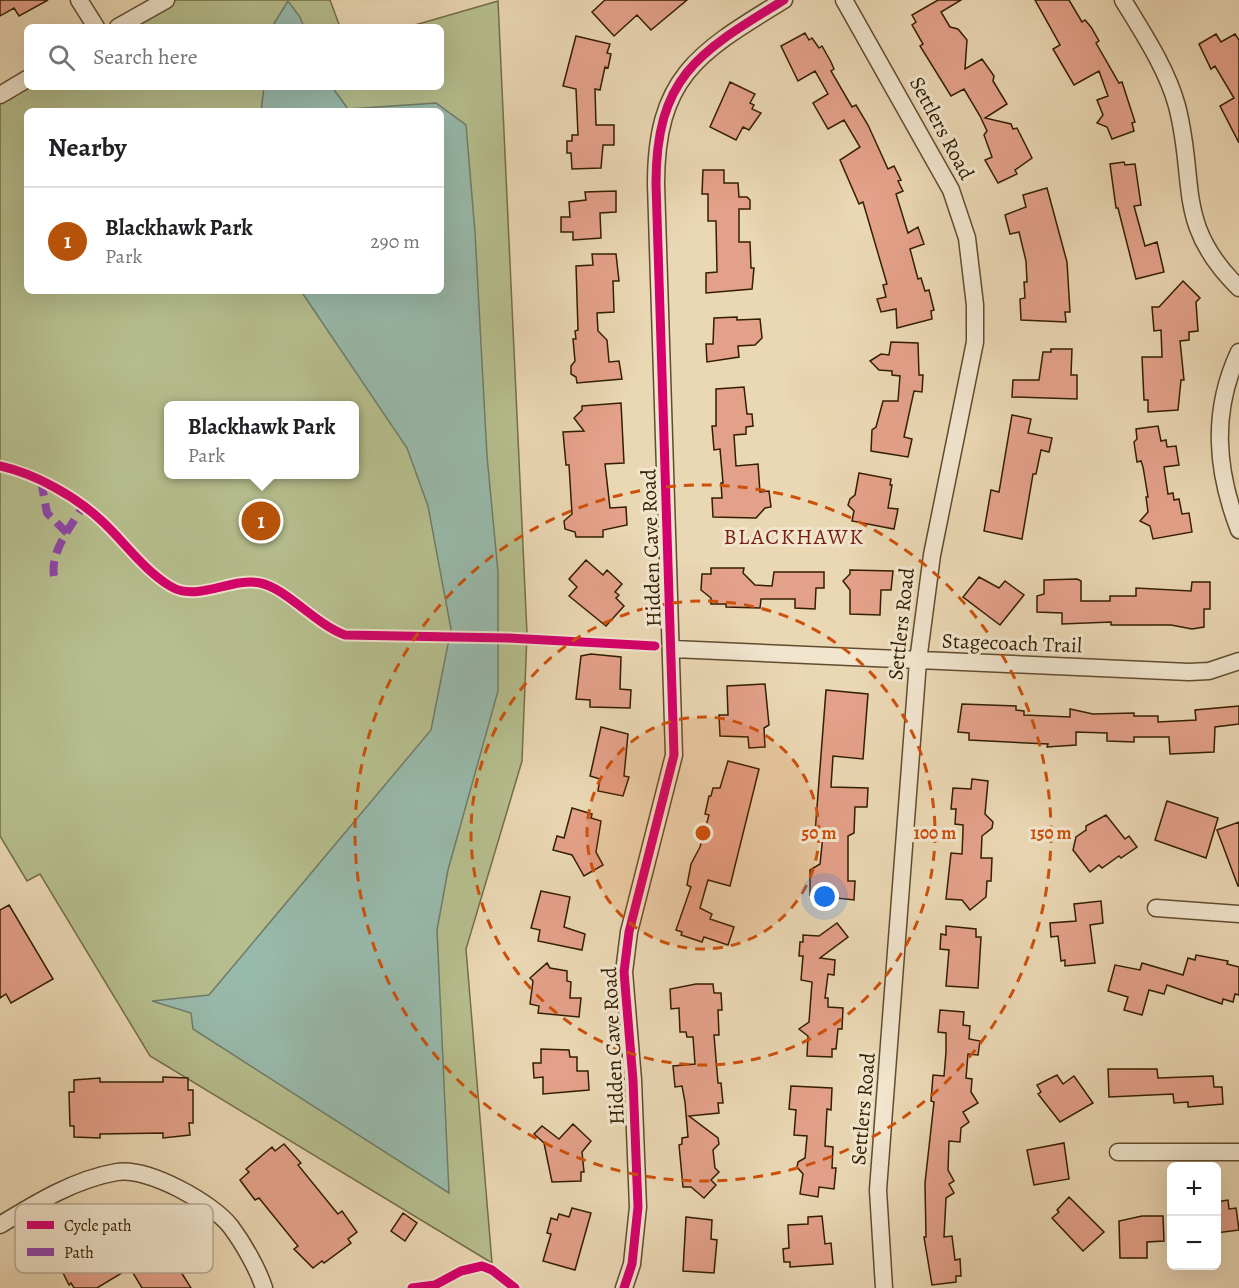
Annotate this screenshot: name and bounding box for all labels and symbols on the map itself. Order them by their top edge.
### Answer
street label: Settlers Road [903,72,981,185]
street label: Hidden Cave Road [634,468,668,627]
pin: 1 [242,498,280,544]
district label: BLACKHAWK [723,522,865,552]
street label: Settlers Road [881,566,921,682]
street label: Stagecoach Trail [941,627,1083,659]
text: 50 m [802,821,836,845]
text: 100 m [914,821,956,845]
text: 150 m [1030,821,1072,845]
centre of rings [693,823,713,843]
your location [810,882,839,911]
street label: Hidden Cave Road [595,966,631,1126]
street label: Settlers Road [844,1051,882,1166]
legend [15,1204,213,1273]
text: Cycle path [64,1215,132,1237]
text: Path [64,1242,94,1264]

